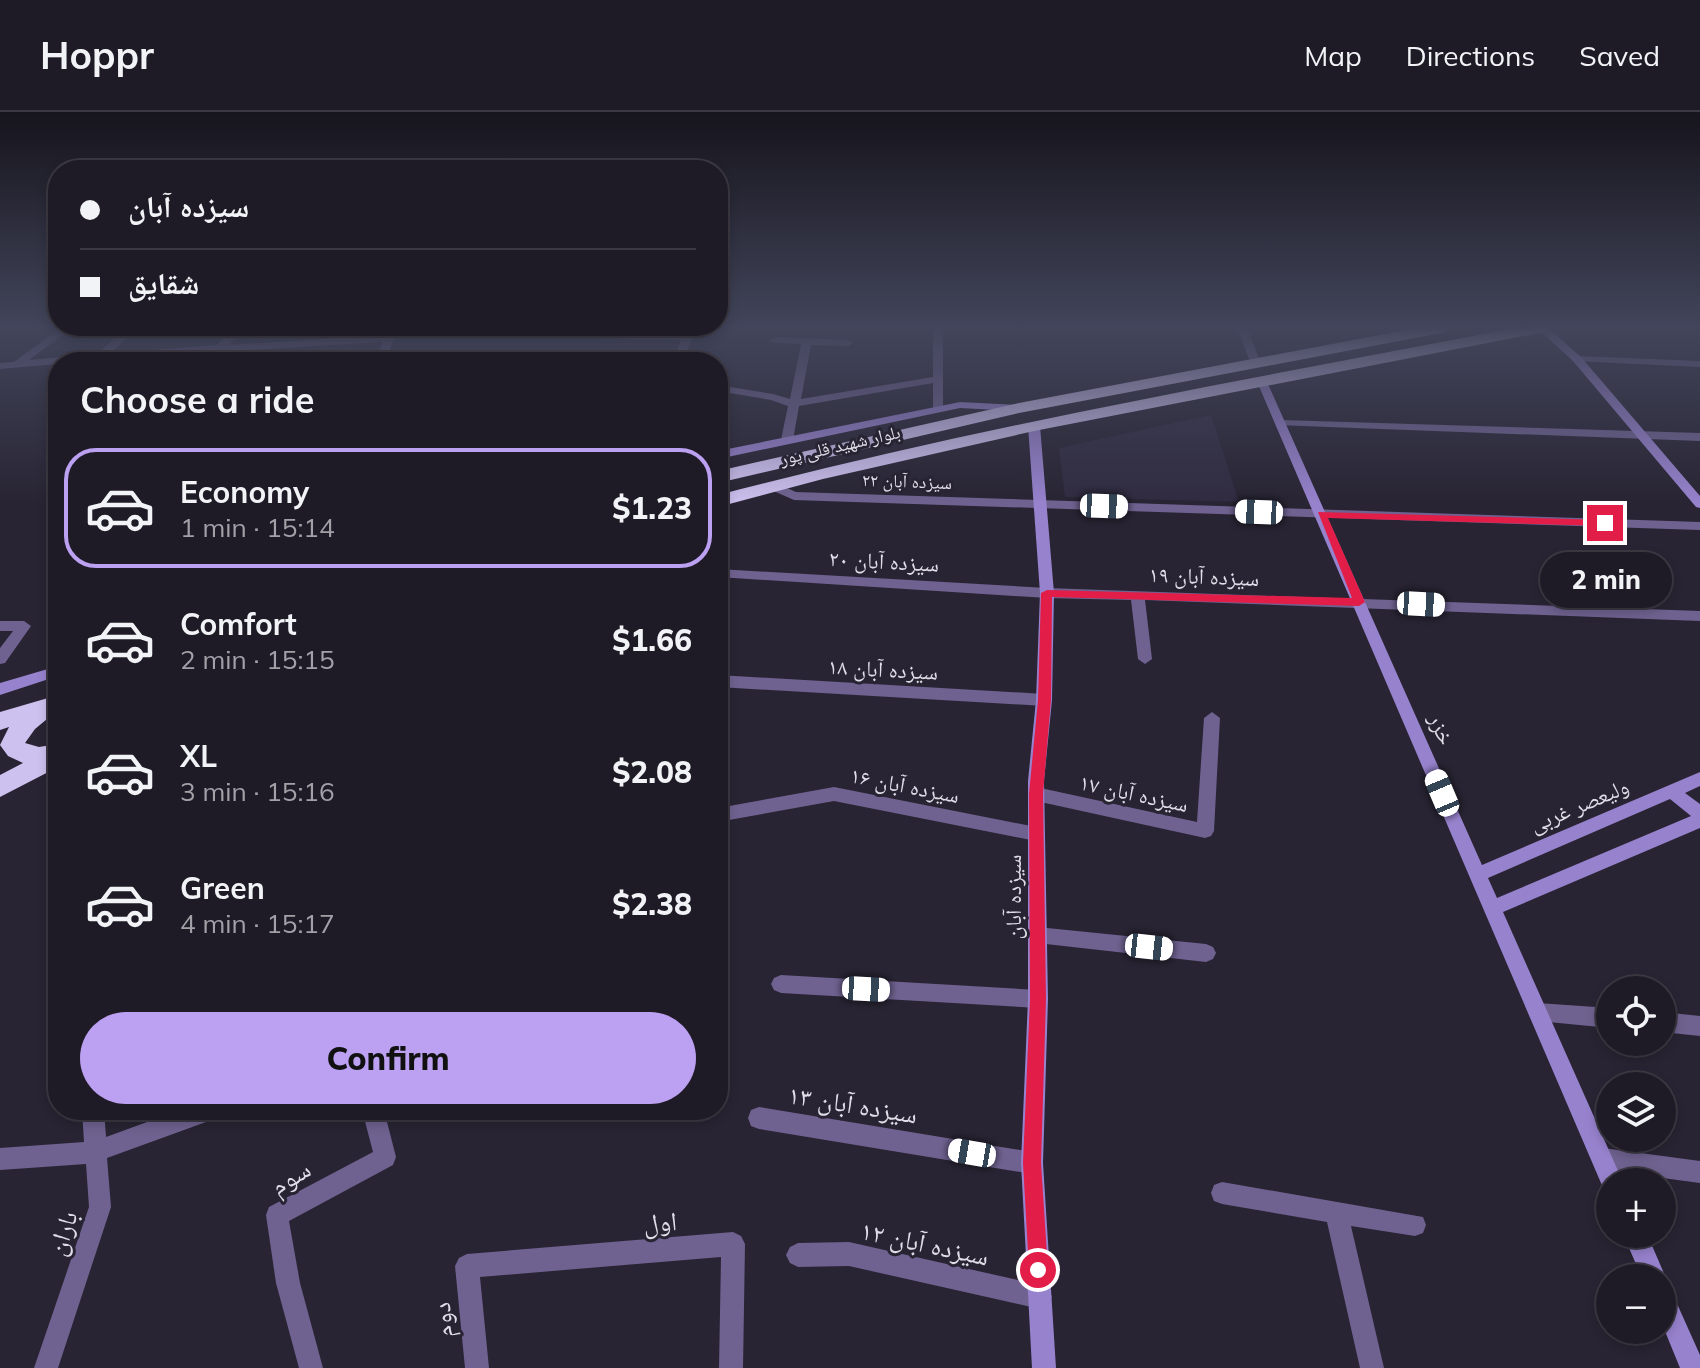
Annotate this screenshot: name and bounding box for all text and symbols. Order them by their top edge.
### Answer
text: Hoppr [40,31,154,79]
text: Map [1304,38,1362,73]
text: Directions [1406,38,1535,73]
text: Saved [1579,38,1660,73]
text: سیزده آبان [128,187,249,225]
text: شقایق [128,264,199,302]
text: Choose a ride [80,377,314,422]
street label: بلوار شهید قلی پور [777,420,902,470]
street label: سیزده آبان ۲۲ [861,468,953,494]
icon: car [84,472,156,544]
text: Economy [180,473,309,511]
text: $1.23 [612,489,692,527]
car [1080,493,1128,519]
car [1235,499,1283,525]
route end [1587,505,1623,541]
text: 1 min · 15:14 [180,511,335,544]
street label: سیزده آبان ۲۰ [828,544,940,578]
callout: 2 min [1539,551,1671,607]
street label: سیزده آبان ۱۹ [1148,560,1260,592]
text: 2 min [1571,563,1641,596]
car [1396,591,1446,617]
icon: car [84,604,156,676]
text: Comfort [180,605,297,643]
text: $1.66 [612,621,692,659]
text: 2 min · 15:15 [180,643,335,676]
street label: سیزده آبان ۱۸ [827,652,939,686]
street label: خزر [1423,708,1461,749]
icon: car [84,736,156,808]
text: XL [180,737,217,775]
text: $2.08 [612,753,692,791]
street label: سیزده آبان ۱۶ [848,761,962,809]
car [1422,766,1462,820]
street label: سیزده آبان ۱۷ [1077,768,1191,818]
street label: ولیعصر غربی [1525,772,1633,838]
text: 3 min · 15:16 [180,775,335,808]
street label: سیزده آبان [999,855,1027,939]
icon: car [84,868,156,940]
text: Green [180,869,265,907]
text: $2.38 [612,885,692,923]
text: 4 min · 15:17 [180,907,335,940]
car [1124,933,1174,961]
car [841,976,891,1002]
map controls [1596,976,1676,1344]
button: locate [1596,976,1676,1056]
button: Confirm [80,1012,696,1104]
button: layers [1596,1072,1676,1152]
street label: سیزده آبان ۱۳ [786,1078,920,1130]
car [946,1137,998,1169]
street label: سوم [263,1152,318,1204]
button: + [1596,1168,1676,1248]
street label: اول [642,1204,678,1240]
street label: باران [39,1206,85,1260]
street label: سیزده آبان ۱۲ [858,1213,992,1273]
route start [1020,1252,1056,1288]
button: − [1596,1264,1676,1344]
street label: دوم [424,1301,462,1339]

